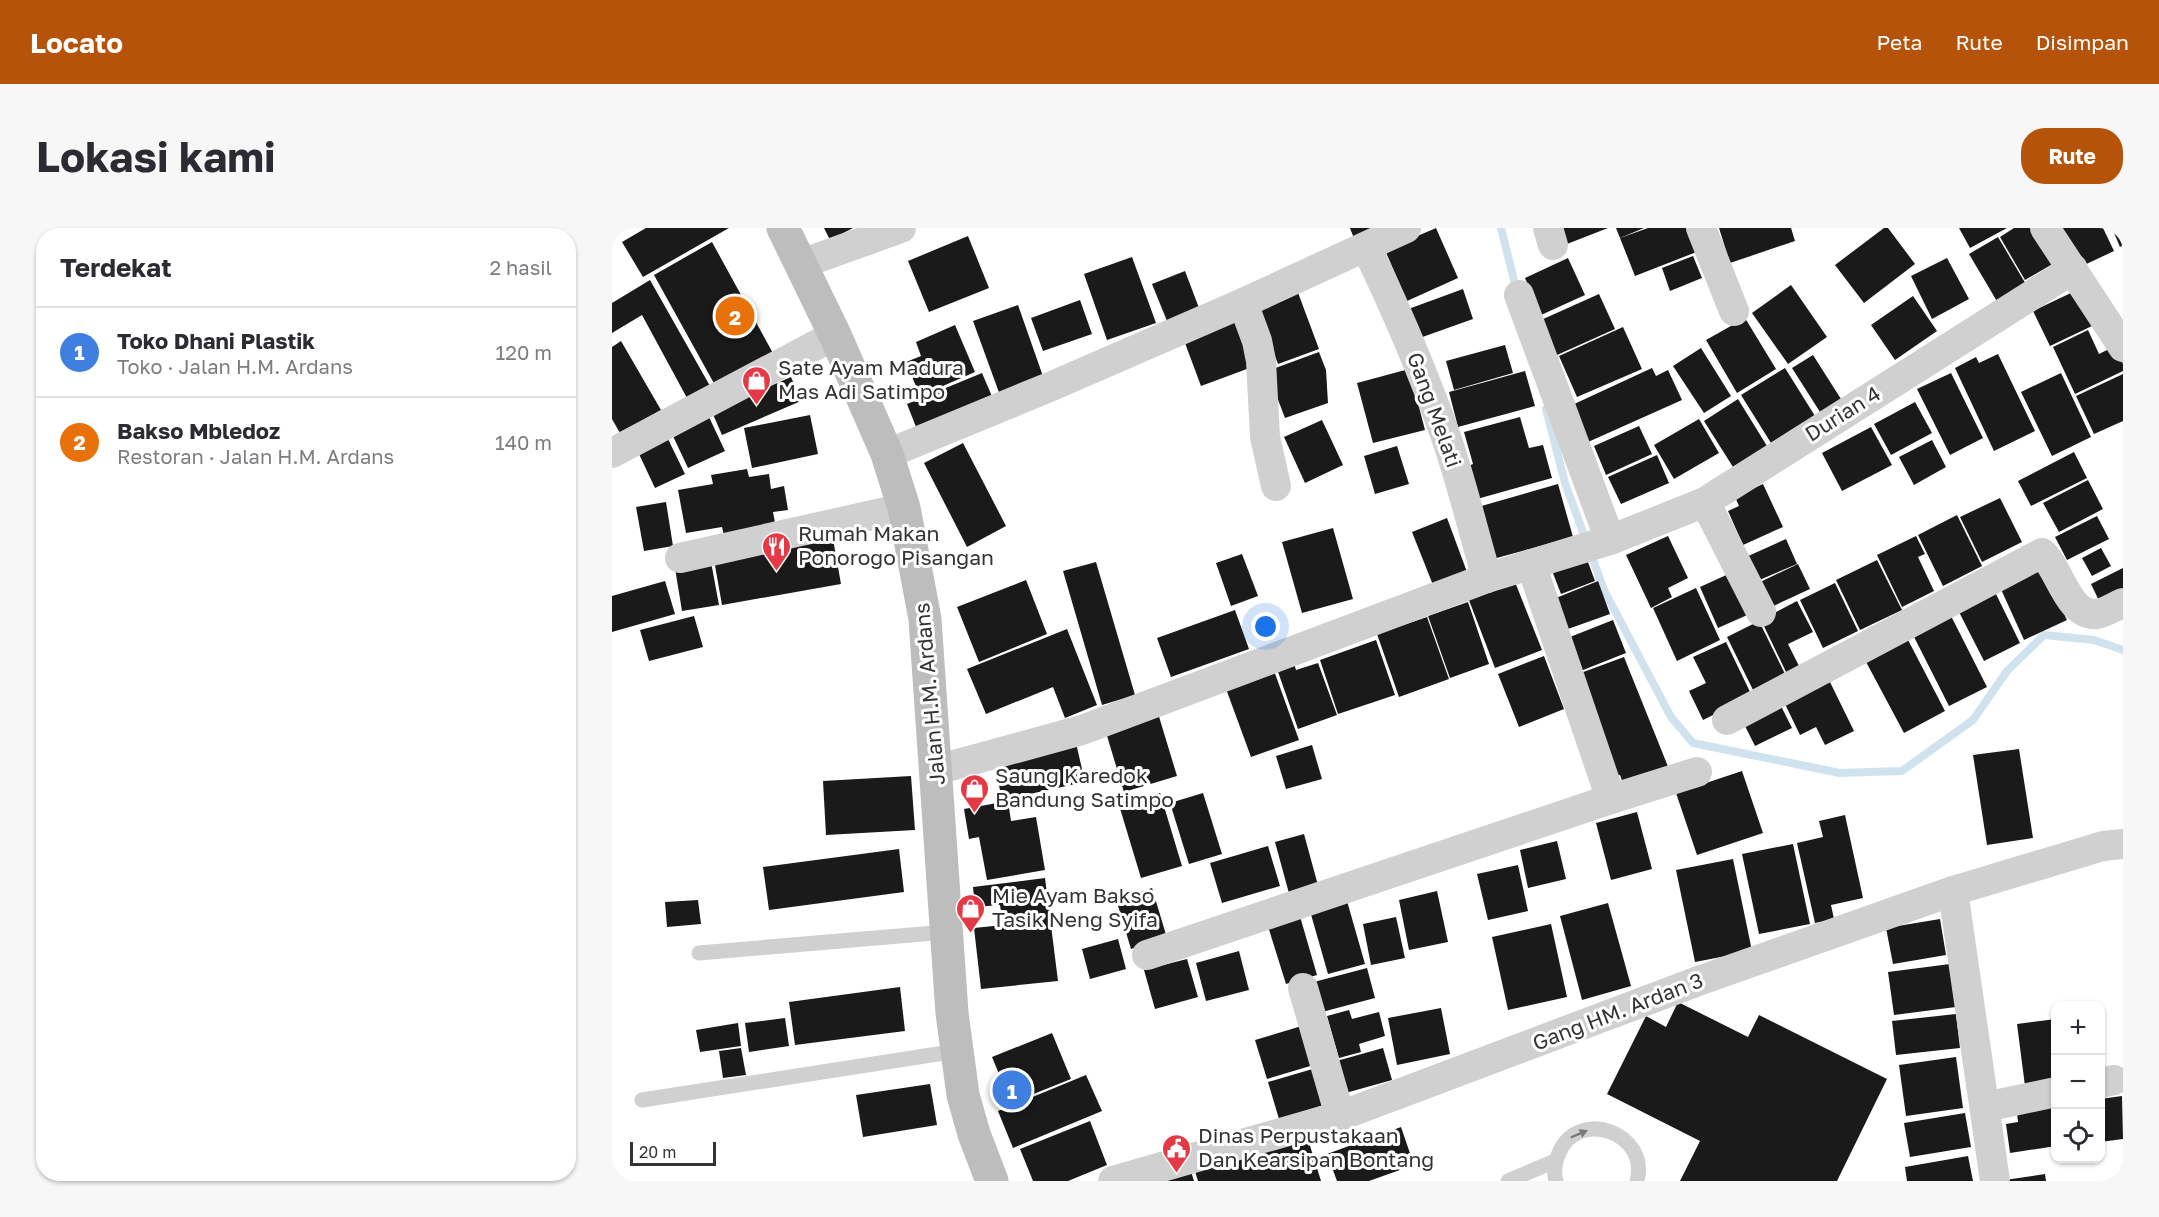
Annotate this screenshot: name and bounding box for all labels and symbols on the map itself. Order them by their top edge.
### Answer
pin: 2 [716,294,754,338]
street label: Gang Melati [1402,349,1468,471]
place label: Sate Ayam Madura Mas Adi Satimpo [778,354,964,404]
shop icon: Sate Ayam Madura Mas Adi Satimpo [741,364,773,406]
street label: Durian 4 [1800,380,1885,446]
place label: Rumah Makan Ponorogo Pisangan [798,520,994,570]
restaurant icon: Rumah Makan Ponorogo Pisangan [761,530,793,572]
street label: Jalan H.M. Ardans [908,602,950,786]
your location [1251,612,1280,641]
place label: Saung Karedok Bandung Satimpo [995,762,1174,812]
shop icon: Saung Karedok Bandung Satimpo [958,772,990,814]
place label: Mie Ayam Bakso Tasik Neng Syifa [992,882,1158,932]
shop icon: Mie Ayam Bakso Tasik Neng Syifa [955,892,987,934]
street label: Gang HM. Ardan 3 [1529,967,1707,1056]
pin: 1 [992,1068,1032,1112]
place label: Dinas Perpustakaan Dan Kearsipan Bontang [1198,1122,1434,1172]
one-way arrow [1571,1129,1589,1139]
public building icon: Dinas Perpustakaan Dan Kearsipan Bontang [1161,1132,1193,1174]
scale bar [630,1139,716,1166]

